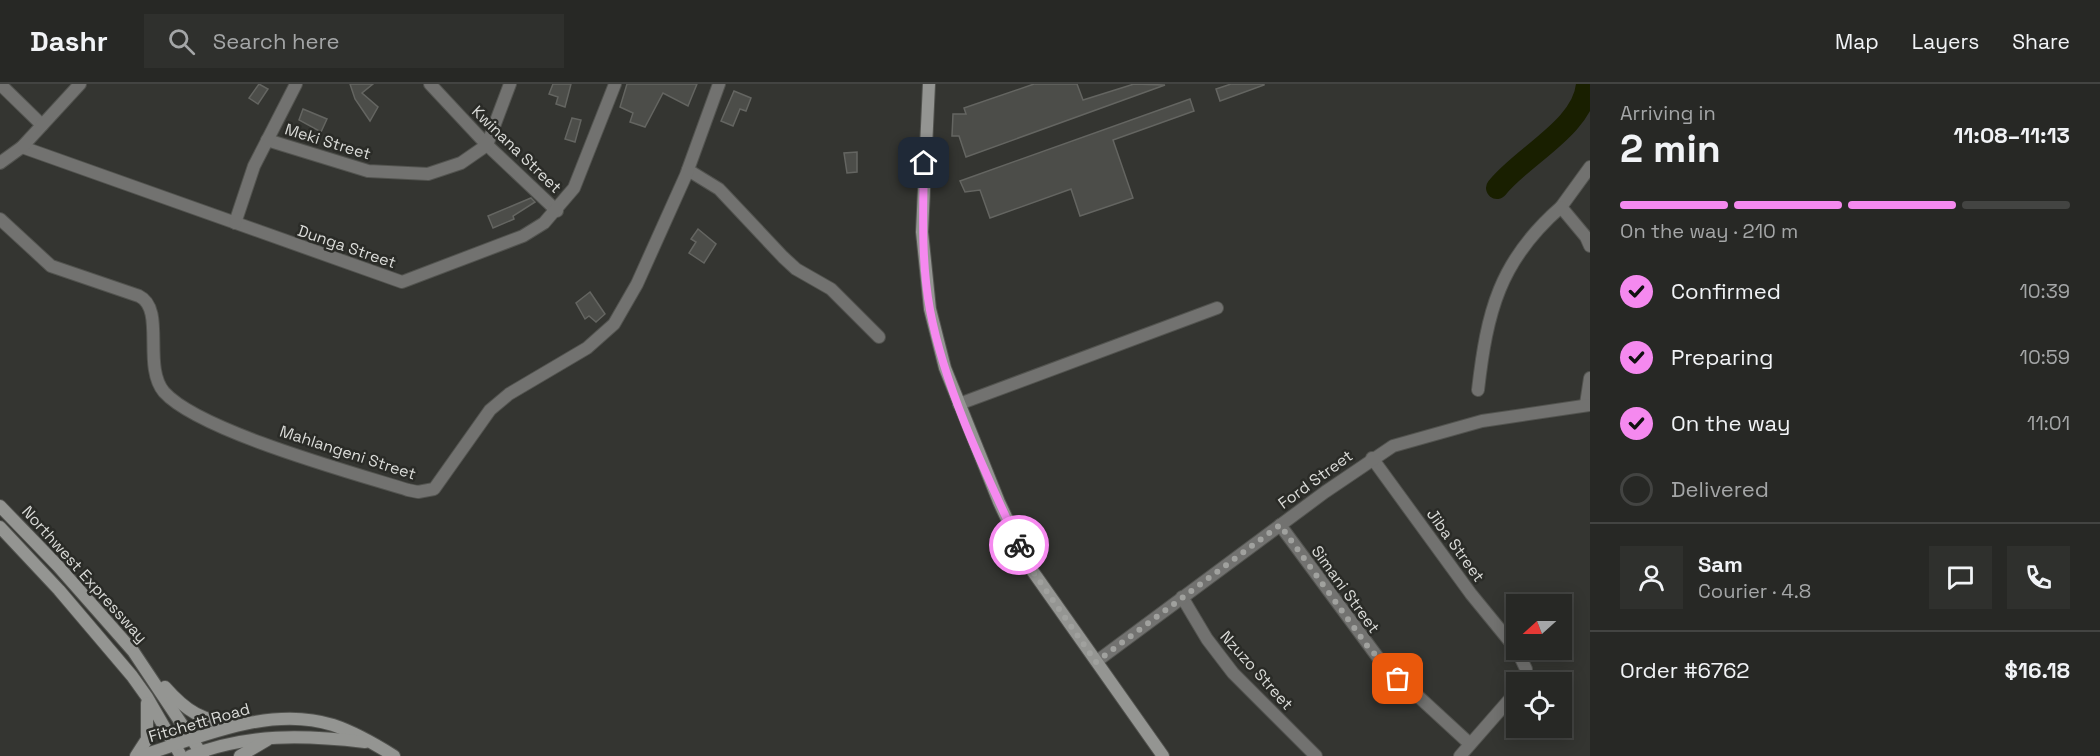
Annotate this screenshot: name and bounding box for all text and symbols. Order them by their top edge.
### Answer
search box [144,14,564,68]
text: Dashr [30,23,108,59]
icon: search [165,25,198,58]
text: Search here [213,27,340,55]
text: Map [1835,28,1879,55]
text: Layers [1912,28,1979,55]
text: Share [2012,28,2070,55]
text: Arriving in [1620,100,1716,126]
street label: Kwinana Street [467,101,566,198]
street label: Meki Street [282,118,373,165]
text: 11:08–11:13 [1953,121,2070,149]
text: 2 min [1620,124,1721,173]
pin [898,137,949,188]
icon: home [907,146,940,179]
text: On the way · 210 m [1620,218,1798,244]
street label: Dunga Street [295,220,399,273]
icon: check [1620,275,1653,308]
text: Confirmed [1671,277,1781,305]
text: 10:39 [2019,278,2070,304]
icon: check [1620,341,1653,374]
text: Preparing [1671,343,1773,371]
text: 10:59 [2020,344,2070,370]
icon: check [1620,407,1653,440]
text: On the way [1671,409,1790,437]
text: 11:01 [2027,410,2070,436]
street label: Mahlangeni Street [277,421,419,484]
street label: Ford Street [1274,445,1357,514]
text: Delivered [1671,475,1769,503]
street label: Northwest Expressway [17,501,152,647]
street label: Jiba Street [1422,504,1489,586]
courier [989,515,1049,575]
icon: bike [1003,529,1036,562]
street label: Simani Street [1307,541,1384,637]
button: person [1620,546,1683,609]
button: chat [1929,546,1992,609]
button: phone [2007,546,2070,609]
text: Sam [1698,550,1743,578]
text: Courier · 4.8 [1698,578,1811,604]
north arrow [1506,594,1572,660]
map controls [1506,594,1572,738]
street label: Nzuzo Street [1215,626,1298,714]
pin [1372,653,1423,704]
text: Order #6762 [1620,656,1750,684]
text: $16.18 [2005,656,2070,684]
icon: bag [1381,662,1414,695]
button: locate [1506,672,1572,738]
street label: Fitchett Road [146,698,252,747]

